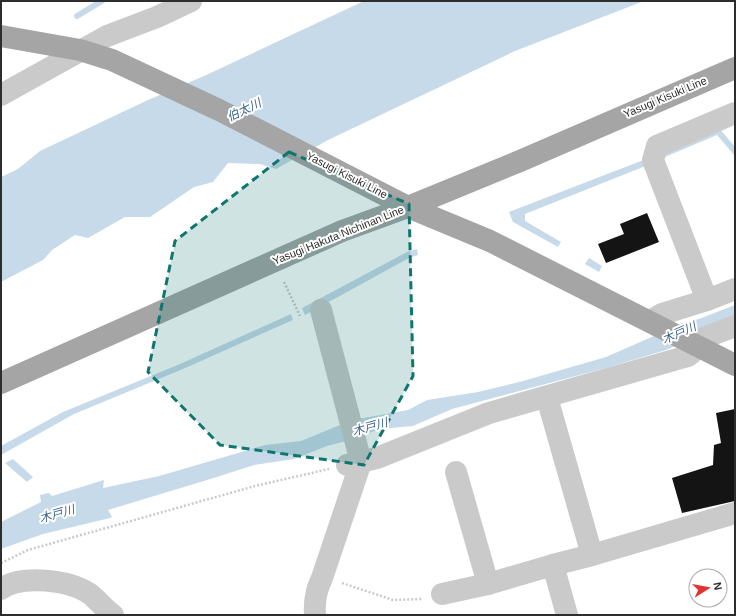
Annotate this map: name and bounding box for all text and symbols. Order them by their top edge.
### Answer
street label: Yasugi Kisuki Line [622,74,708,120]
water label: 伯太川 [225,95,265,124]
street label: Yasugi Kisuki Line [305,149,389,201]
street label: Yasugi Hakuta Nichinan Line [271,203,405,267]
water label: 木戸川 [660,318,700,347]
water label: 木戸川 [351,415,391,439]
water label: 木戸川 [38,502,78,526]
north arrow [688,568,728,608]
text: N [711,581,724,591]

